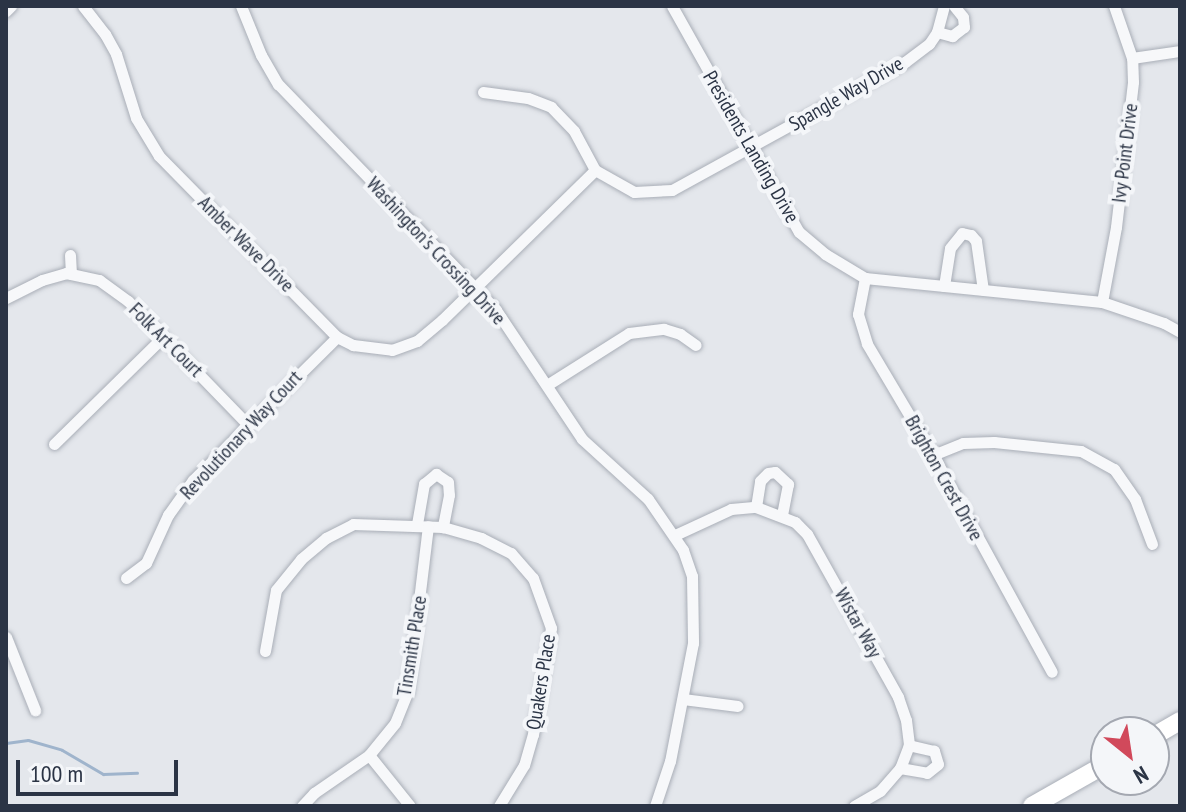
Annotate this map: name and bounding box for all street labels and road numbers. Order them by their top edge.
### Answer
street label: Spangle Way Drive [784,51,908,137]
street label: Presidents Landing Drive [698,67,804,227]
street label: Ivy Point Drive [1107,102,1143,204]
street label: Washington's Crossing Drive [361,172,511,330]
street label: Amber Wave Drive [193,191,299,297]
street label: Folk Art Court [124,298,208,382]
street label: Revolutionary Way Court [175,365,307,505]
street label: Brighton Crest Drive [900,411,988,545]
street label: Wistar Way [829,584,887,662]
street label: Tinsmith Place [392,594,432,698]
street label: Quakers Place [522,632,560,732]

